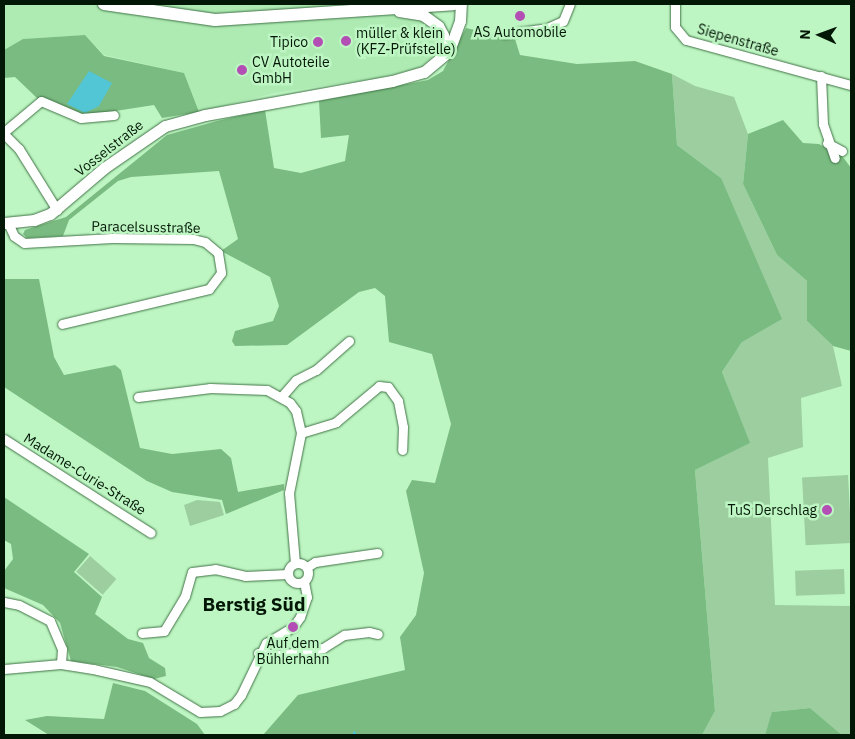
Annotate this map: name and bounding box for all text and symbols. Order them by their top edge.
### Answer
marker: AS Automobile [514,10,526,22]
north arrow [795,10,845,60]
street label: Siepenstraße [695,20,781,60]
place label: AS Automobile [473,24,567,40]
place label: müller & klein (KFZ-Prüfstelle) [356,25,456,58]
text: N [796,29,814,40]
place label: Tipico [270,34,308,50]
marker: müller & klein (KFZ-Prüfstelle) [340,35,352,47]
marker: Tipico [312,36,324,48]
place label: CV Autoteile GmbH [252,54,330,86]
marker: CV Autoteile GmbH [236,64,248,76]
street label: Vosselstraße [72,116,146,180]
street label: Paracelsusstraße [91,218,201,236]
street label: Madame-Curie-Straße [21,430,149,518]
place label: TuS Derschlag [728,502,817,518]
marker: TuS Derschlag [821,504,833,516]
district label: Berstig Süd [203,594,305,616]
marker: Auf dem Bühlerhahn [287,621,299,633]
place label: Auf dem Bühlerhahn [256,635,330,668]

